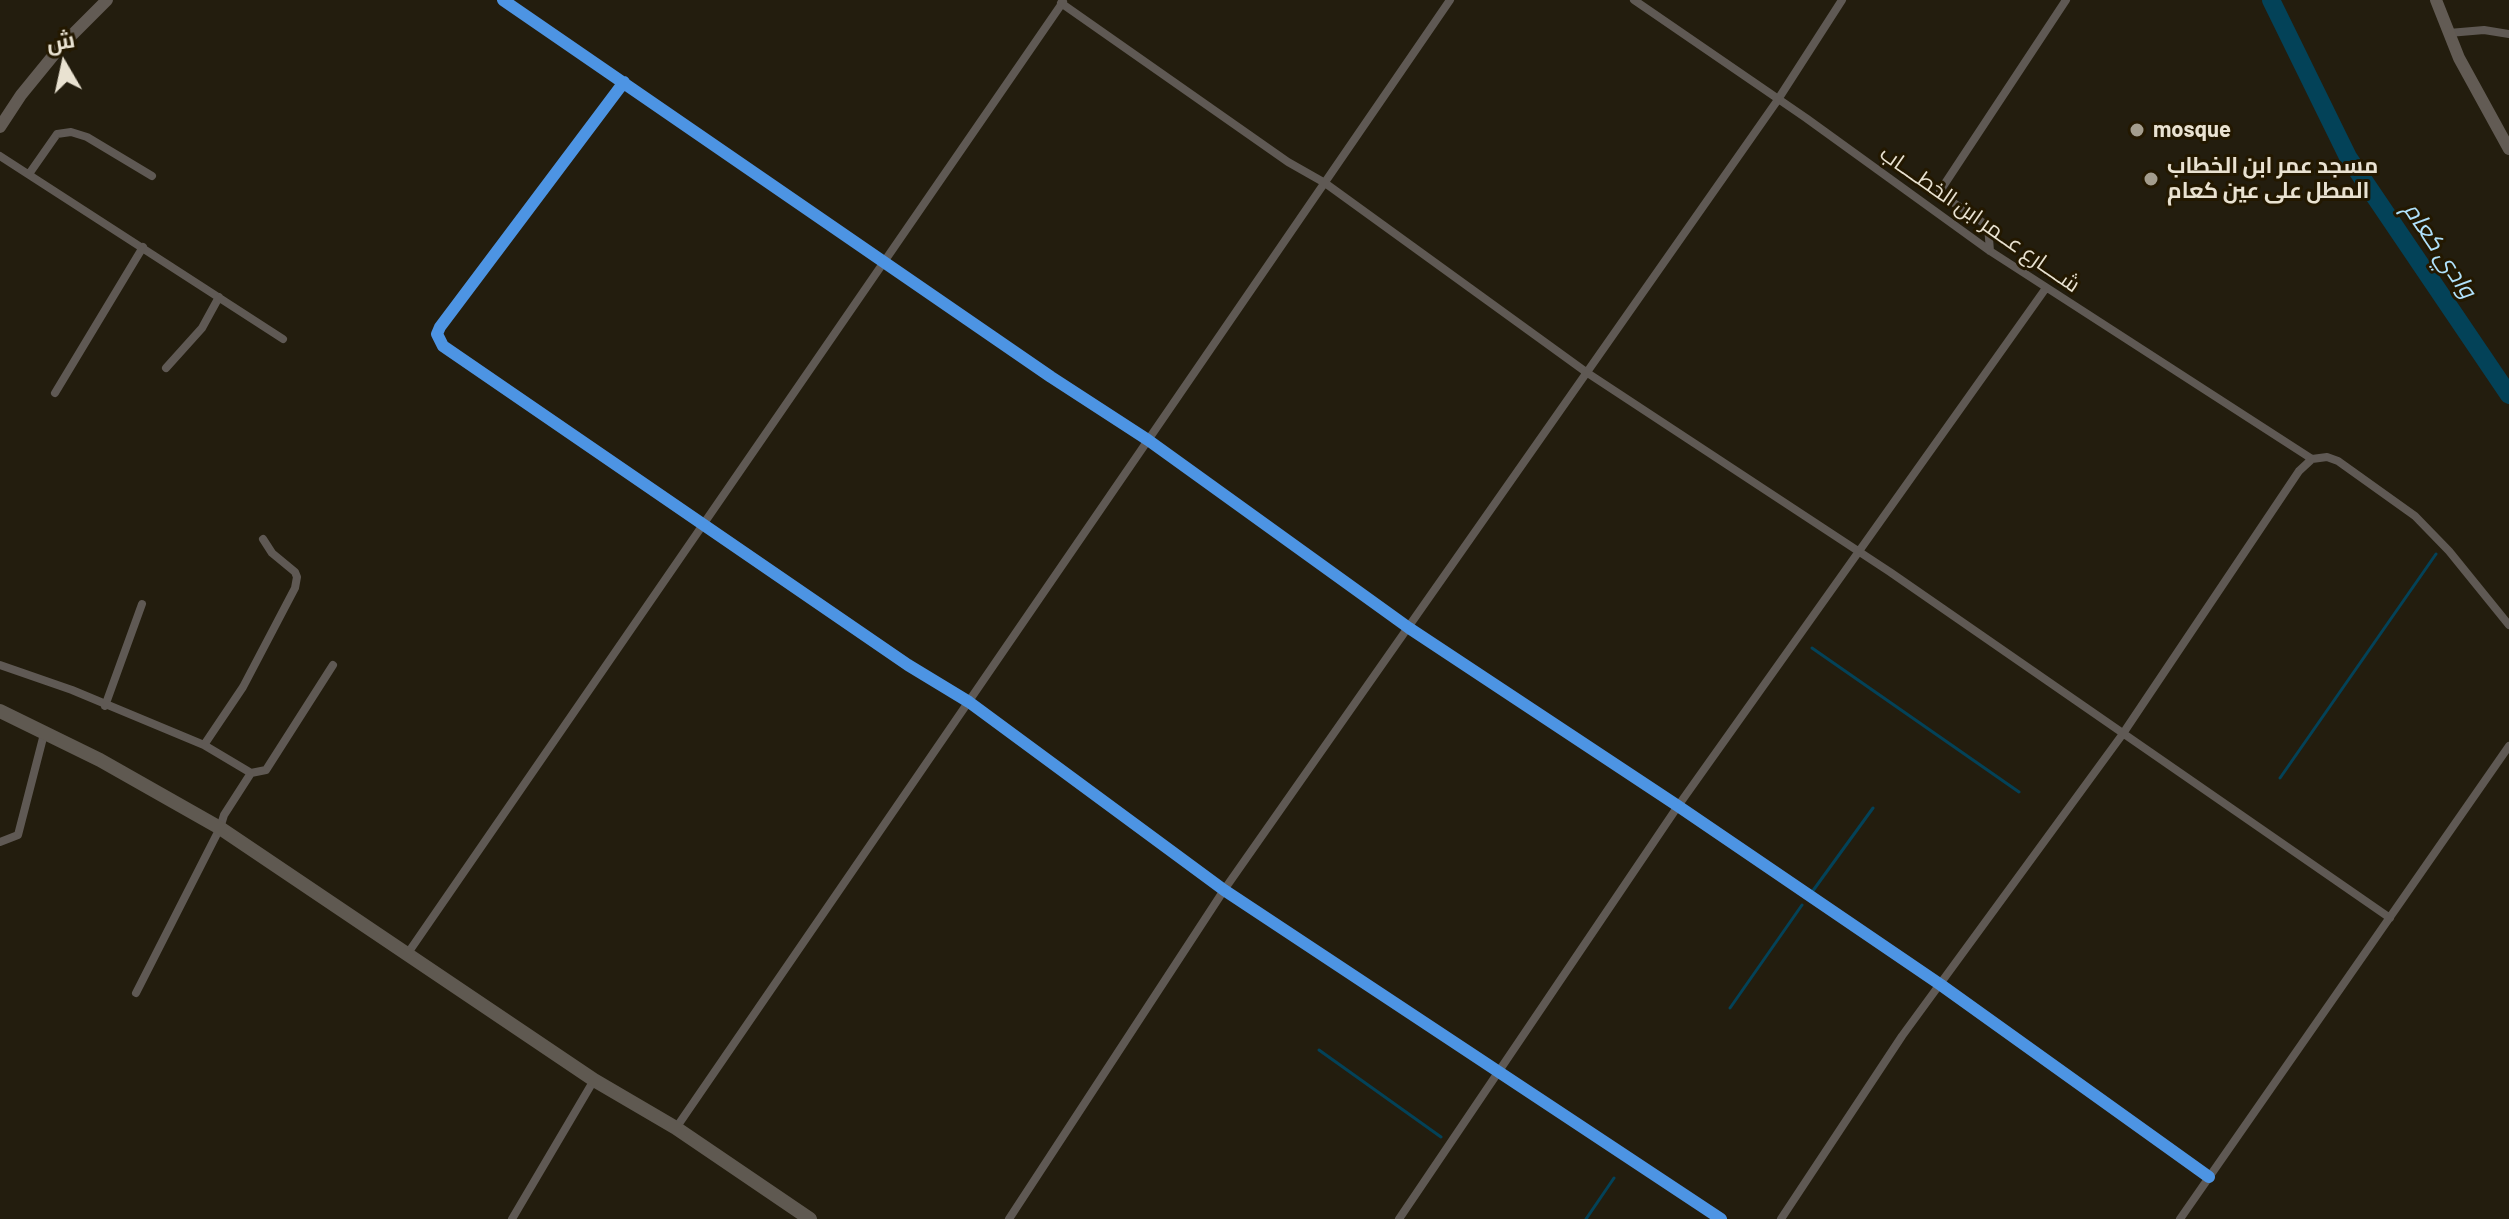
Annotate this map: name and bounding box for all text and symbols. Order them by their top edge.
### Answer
north arrow [24,24,104,104]
text: ش [44,25,76,55]
place label: mosque [2153,117,2231,143]
marker: mosque [2128,121,2146,139]
street label: شــــارع عــمر ابن الخطــــاب [1875,140,2085,298]
place label: مسجد عمر ابن الخطاب المطل على عين كعام [2167,153,2378,204]
marker: مسجد عمر ابن الخطاب المطل على عين كعام [2142,170,2160,188]
water label: وادي كعام [2397,196,2483,304]

